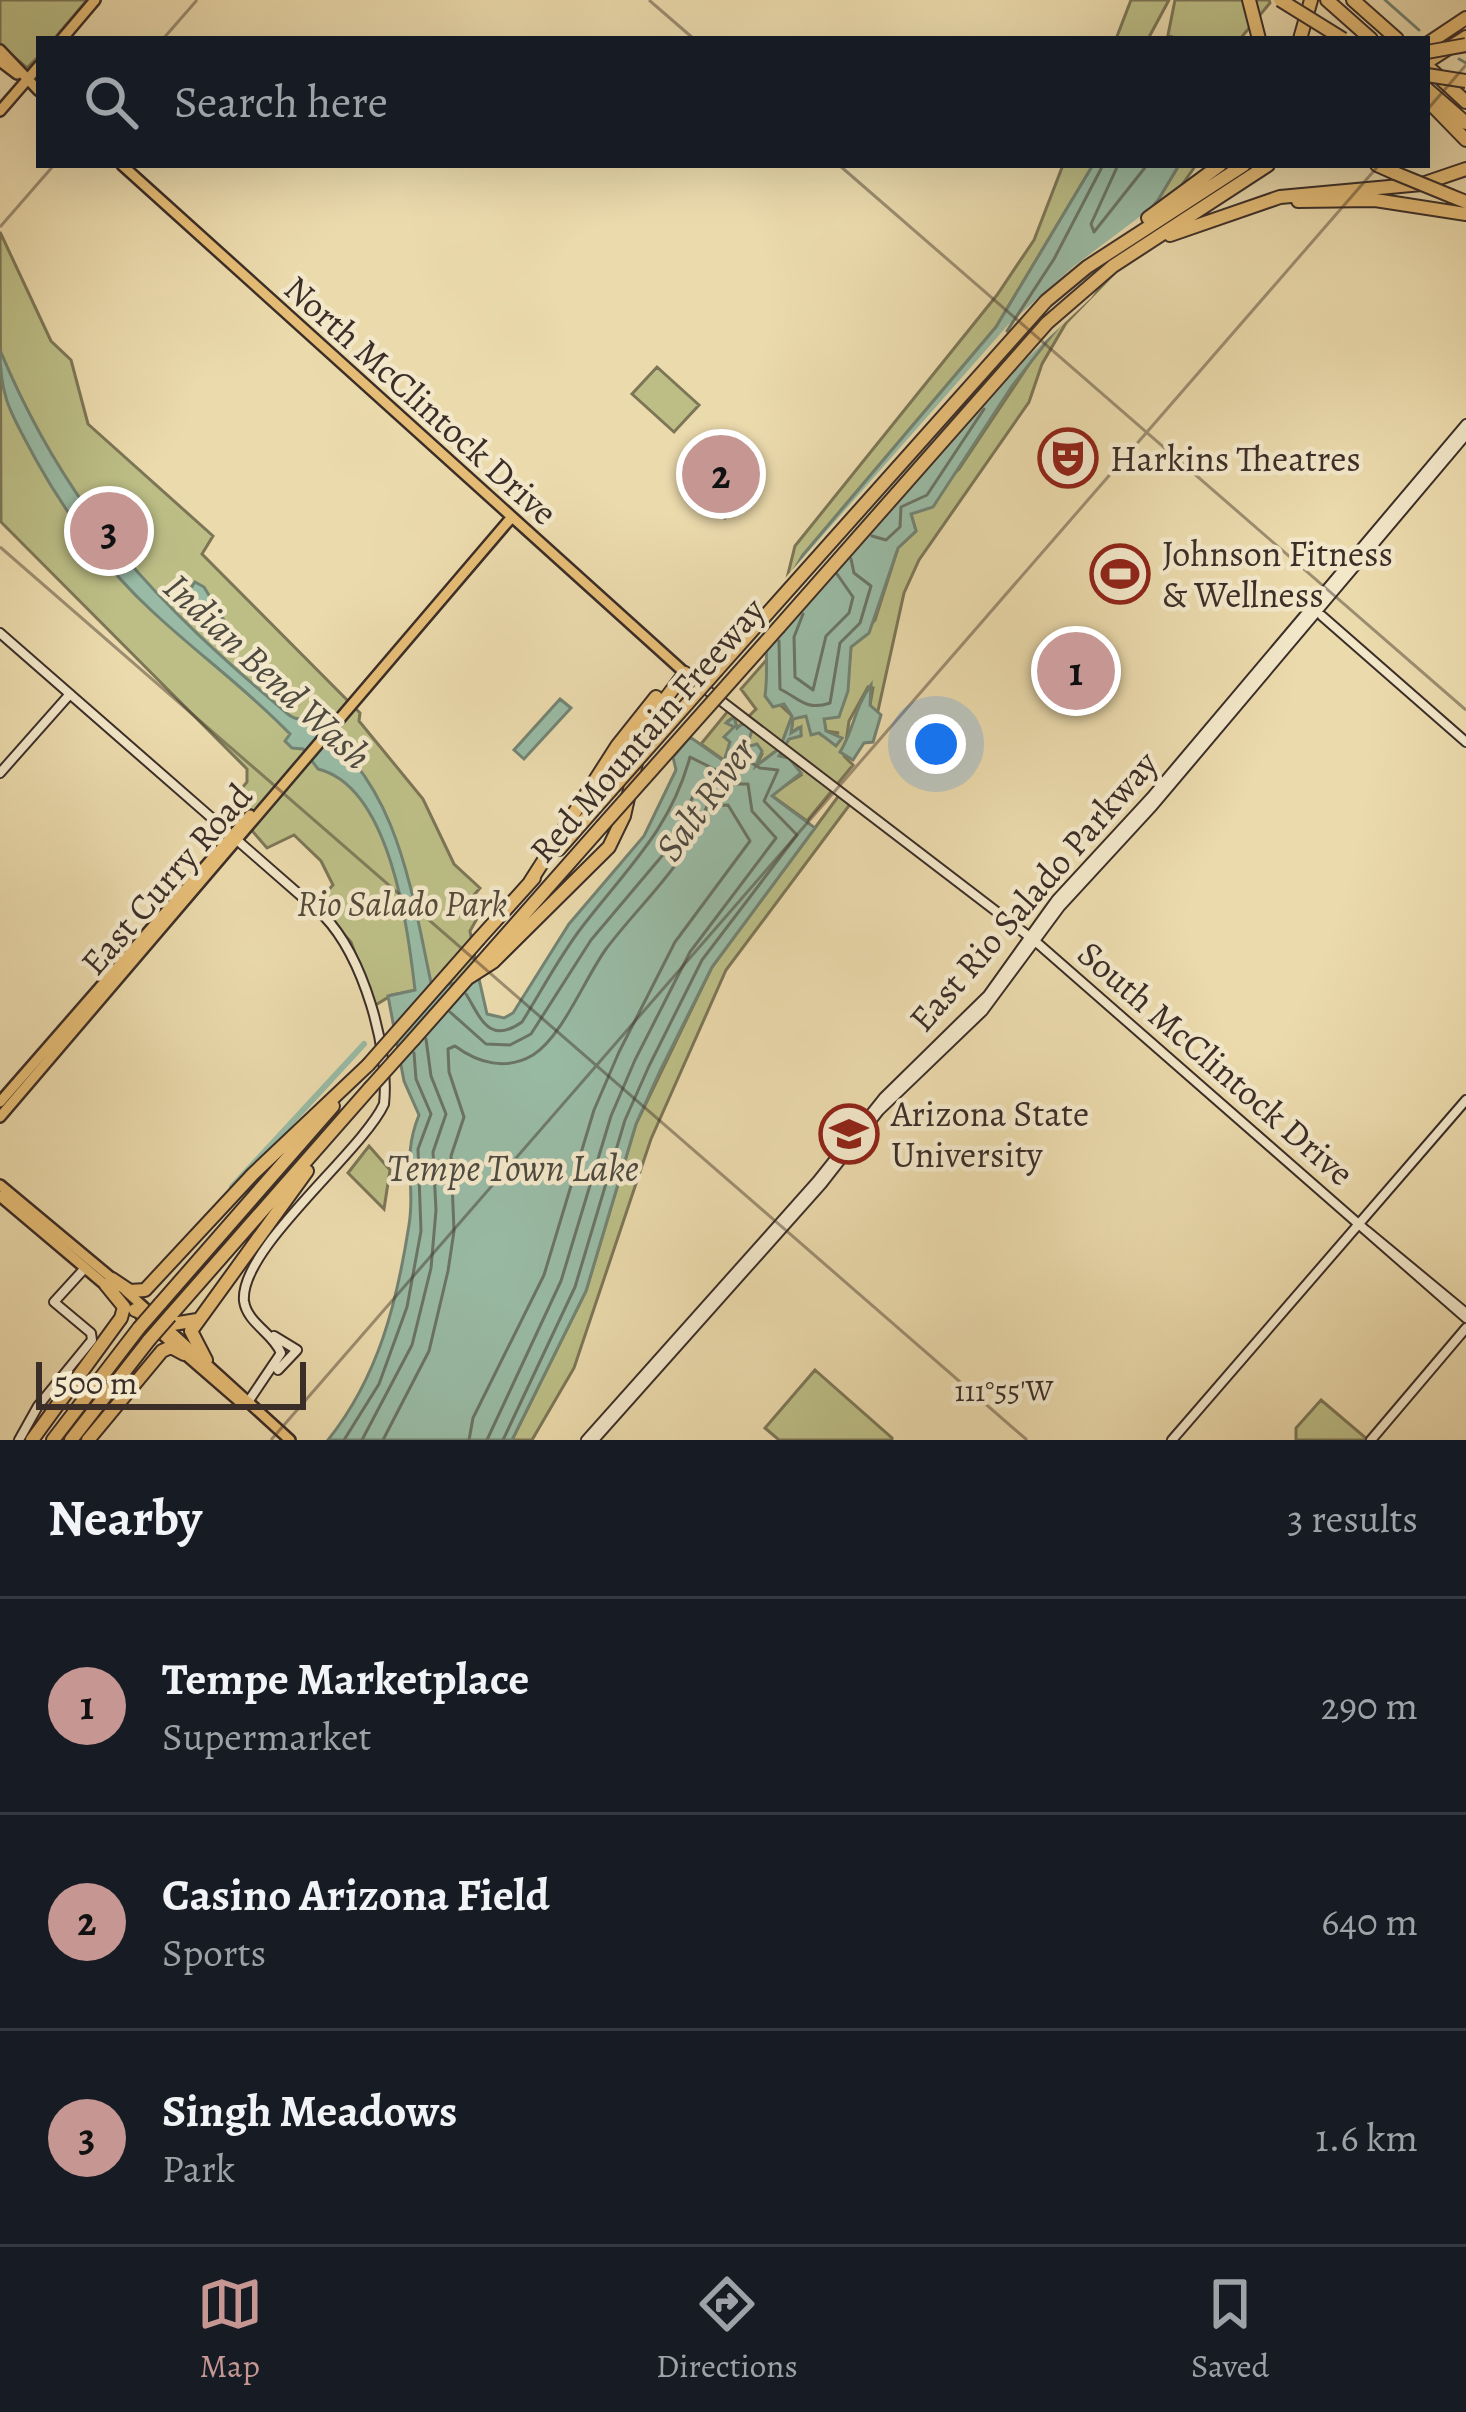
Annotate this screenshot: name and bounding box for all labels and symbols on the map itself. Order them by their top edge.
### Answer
street label: North McClintock Drive [274,264,568,536]
theatre icon: Harkins Theatres [1037,427,1099,489]
pin: 2 [682,429,760,519]
place label: Harkins Theatres [1110,434,1361,483]
pin: 3 [70,486,148,576]
place label: Johnson Fitness & Wellness [1162,529,1393,619]
sports icon: Johnson Fitness & Wellness [1089,543,1151,605]
water label: Indian Bend Wash [152,561,384,781]
street label: Red Mountain Freeway [518,586,776,873]
pin: 1 [1037,626,1115,716]
your location [906,714,966,774]
water label: Salt River [642,725,769,871]
street label: East Rio Salado Parkway [897,739,1169,1042]
street label: East Curry Road [69,772,263,985]
park label: Rio Salado Park [297,879,507,928]
street label: South McClintock Drive [1067,929,1365,1197]
place label: Arizona State University [890,1089,1089,1179]
school or university icon: Arizona State University [818,1103,880,1165]
water label: Tempe Town Lake [387,1141,639,1194]
scale bar [36,1356,306,1409]
text: 111°55'W [955,1371,1053,1411]

